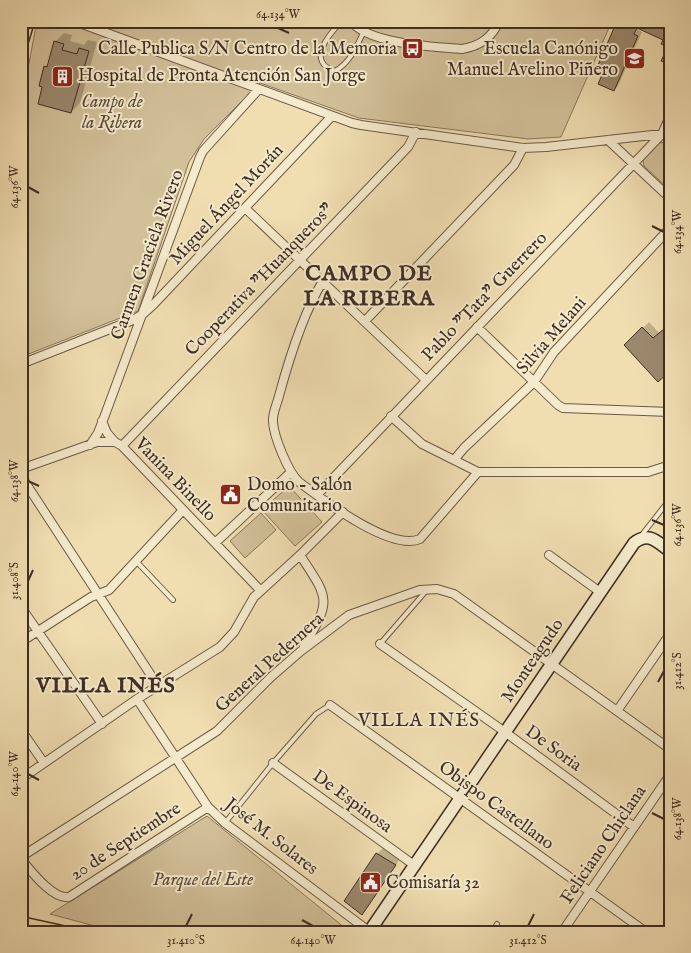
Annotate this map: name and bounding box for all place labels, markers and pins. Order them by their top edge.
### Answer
bus stop icon: Calle Publica S/N Centro de la Memoria [401,37,425,61]
place label: Calle Publica S/N Centro de la Memoria [98,38,397,61]
place label: Escuela Canónigo Manuel Avelino Piñero [447,38,618,82]
school or university icon: Escuela Canónigo Manuel Avelino Piñero [622,47,646,71]
building icon: Hospital de Pronta Atención San Jorge [50,64,74,88]
place label: Hospital de Pronta Atención San Jorge [78,65,366,88]
place label: Domo - Salón Comunitario [247,474,352,518]
public building icon: Domo - Salón Comunitario [219,483,243,507]
public building icon: Comisaría 32 [358,871,382,895]
place label: Comisaría 32 [386,872,480,895]

